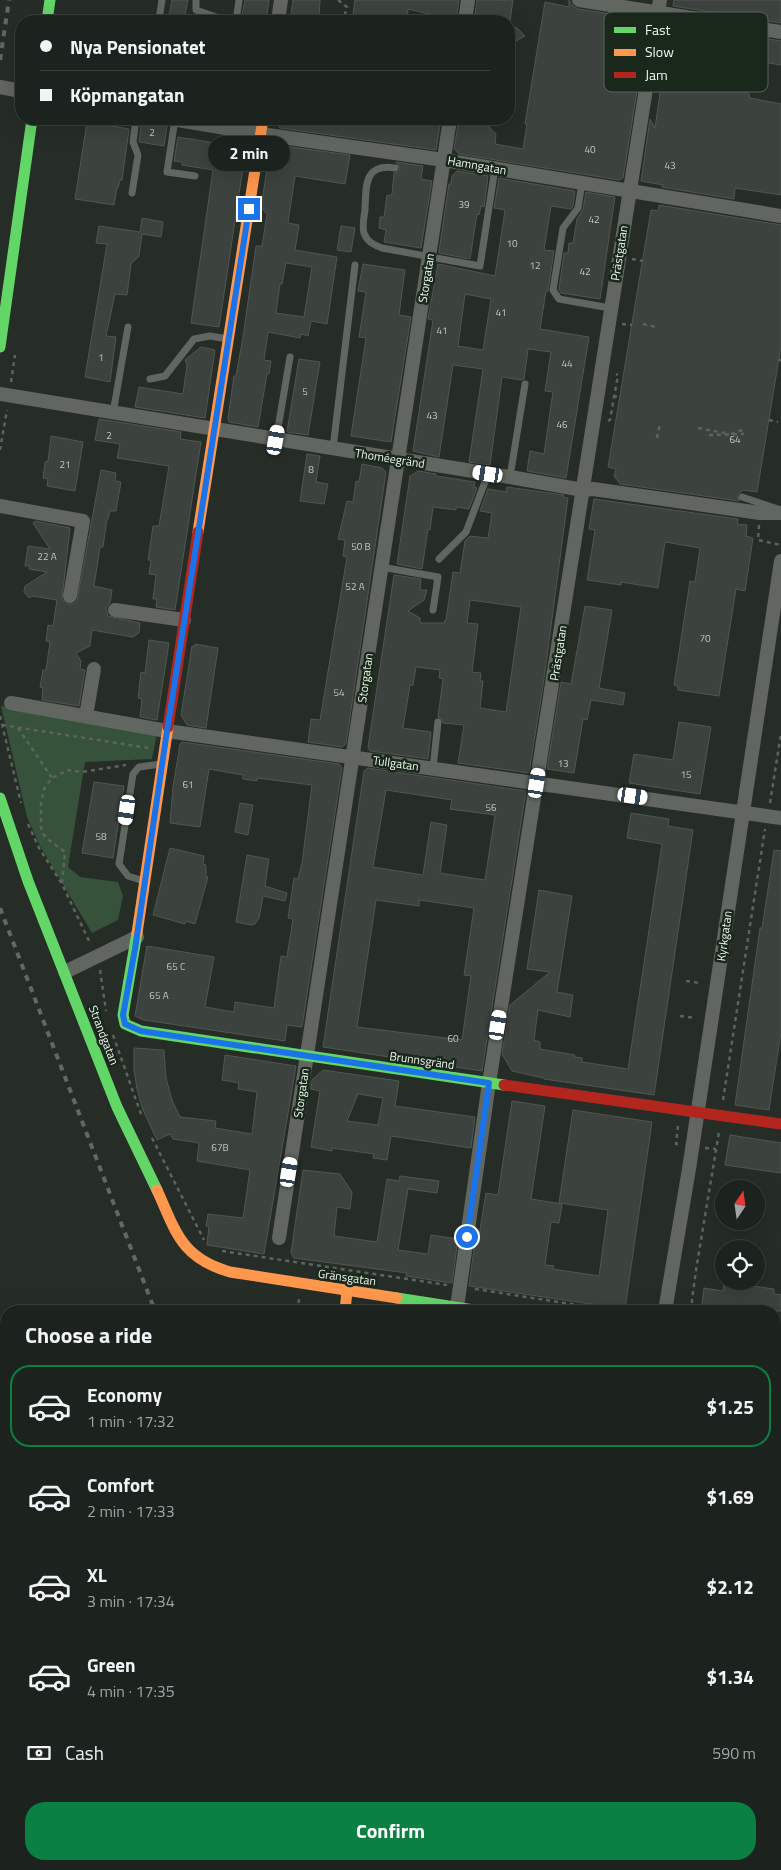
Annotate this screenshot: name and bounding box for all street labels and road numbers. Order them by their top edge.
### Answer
street label: Hamngatan [446,150,508,180]
street label: Prästgatan [605,224,633,282]
street label: Storgatan [413,252,439,304]
street label: Thoméegränd [354,443,426,473]
street label: Prästgatan [544,624,572,682]
street label: Storgatan [352,652,378,704]
street label: Tullgatan [372,750,420,776]
street label: Kyrkgatan [711,909,737,963]
street label: Strandgatan [84,1002,124,1068]
street label: Brunnsgränd [388,1046,456,1074]
street label: Storgatan [288,1067,314,1119]
street label: Gränsgatan [317,1264,377,1290]

